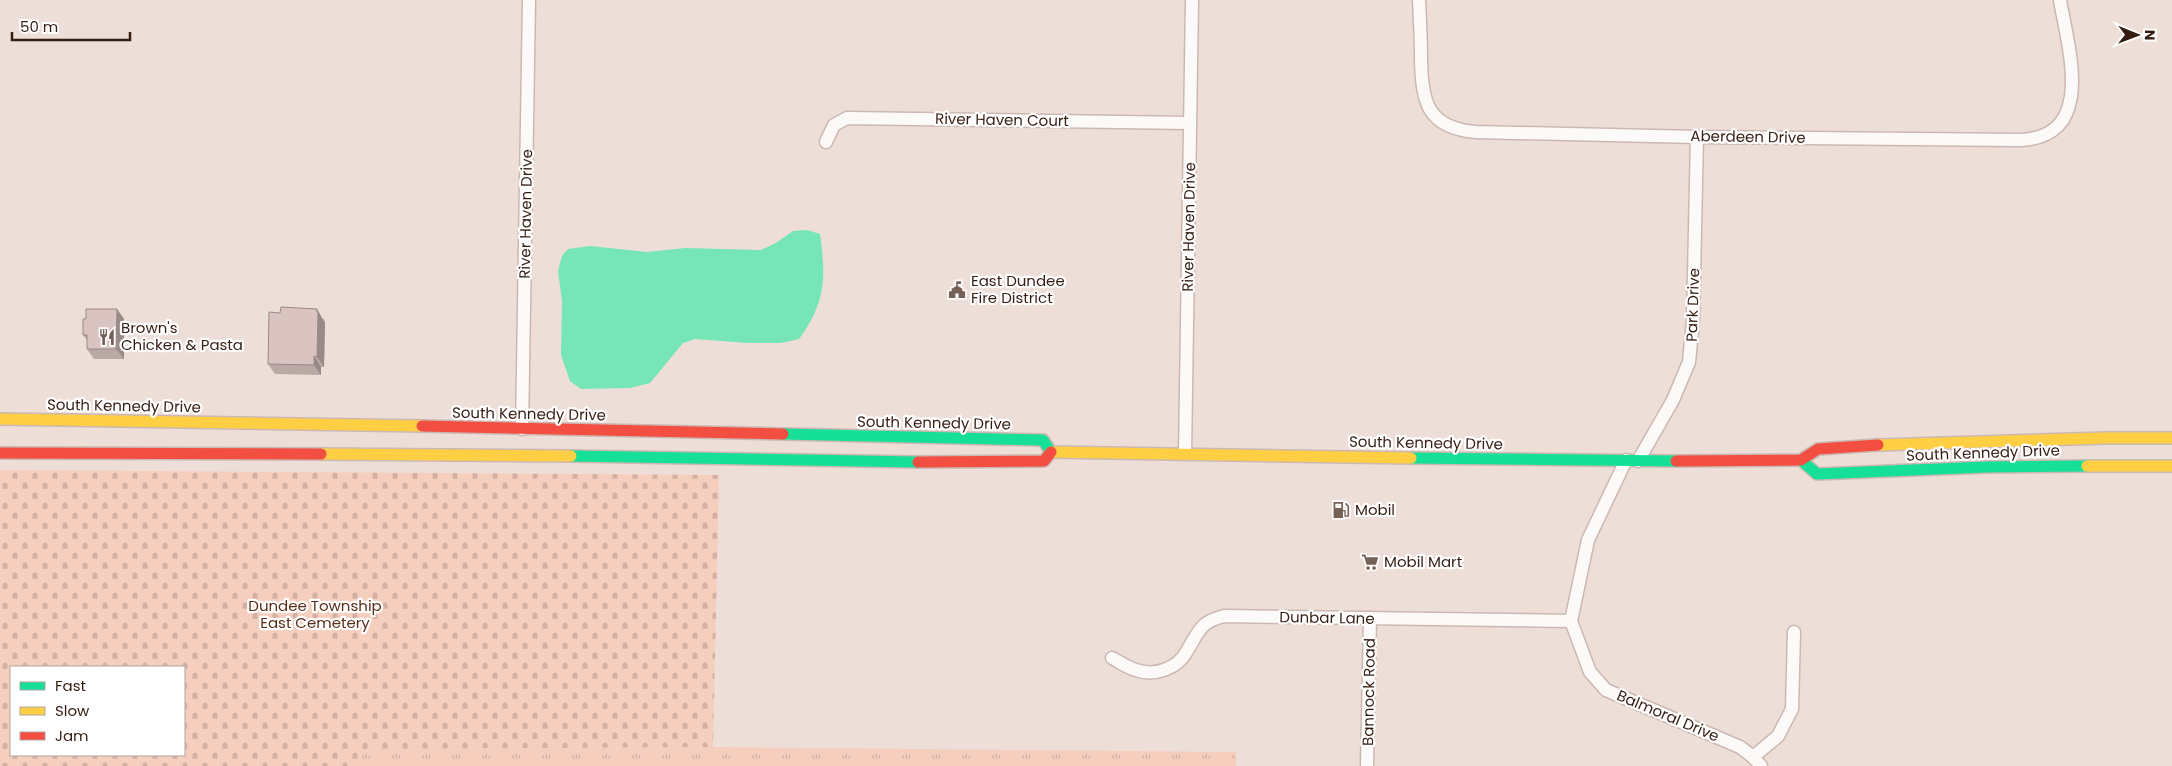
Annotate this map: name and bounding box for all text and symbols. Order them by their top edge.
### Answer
scale bar [12,10,130,42]
north arrow [2112,10,2162,60]
text: 50 m [20,16,58,37]
text: N [2140,30,2160,41]
street label: River Haven Court [935,108,1069,131]
street label: Aberdeen Drive [1690,125,1806,148]
street label: River Haven Drive [514,149,537,279]
street label: River Haven Drive [1177,162,1200,292]
street label: Park Drive [1681,268,1704,342]
place label: East Dundee Fire District [971,270,1065,308]
public building icon: East Dundee Fire District [947,280,967,300]
place label: Brown's Chicken & Pasta [121,317,243,355]
restaurant icon: Brown's Chicken & Pasta [97,327,117,347]
street label: South Kennedy Drive [47,394,201,417]
street label: South Kennedy Drive [452,402,606,425]
street label: South Kennedy Drive [857,411,1011,434]
street label: South Kennedy Drive [1349,431,1503,454]
street label: South Kennedy Drive [1906,439,2060,466]
place label: Mobil [1355,499,1395,520]
fuel station icon: Mobil [1331,500,1351,520]
place label: Mobil Mart [1384,551,1462,572]
supermarket icon: Mobil Mart [1360,552,1380,572]
park label: Dundee Township East Cemetery [248,595,382,633]
street label: Dunbar Lane [1279,606,1375,629]
street label: Bannock Road [1357,638,1380,746]
legend [10,666,185,756]
text: Fast [55,675,86,696]
street label: Balmoral Drive [1614,685,1723,747]
text: Slow [55,700,90,721]
text: Jam [55,725,89,746]

